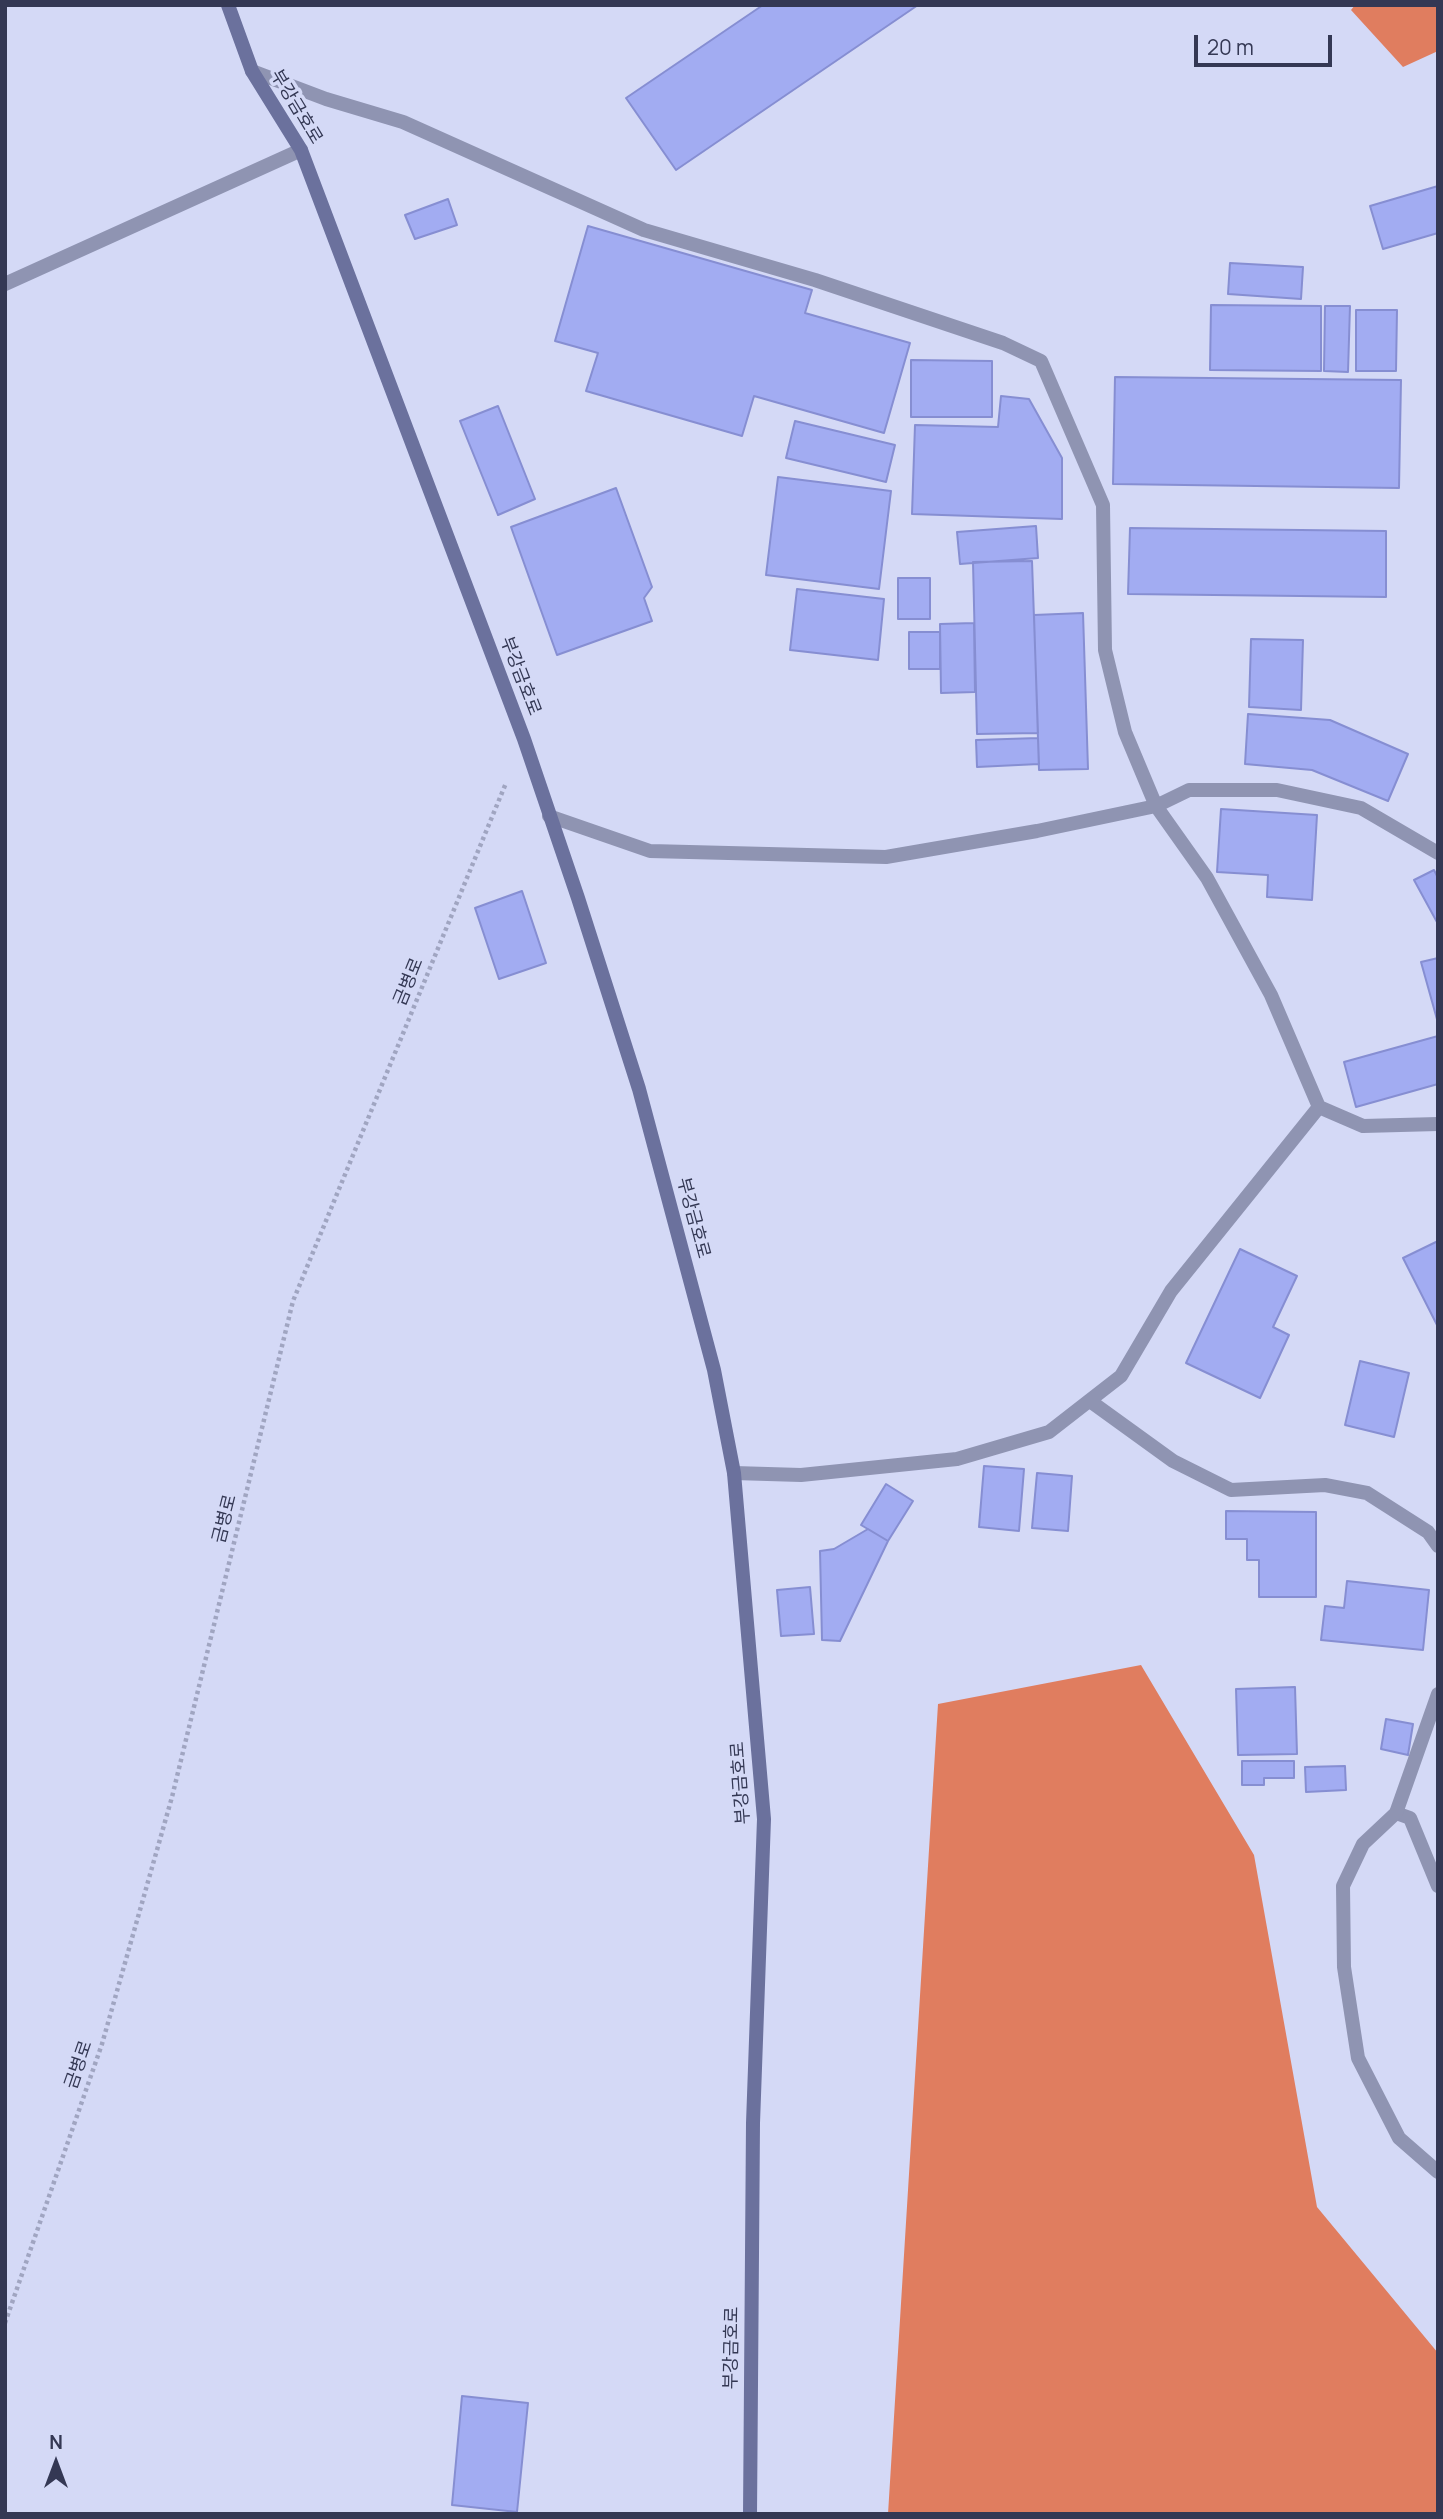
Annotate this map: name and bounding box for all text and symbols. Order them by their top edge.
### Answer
scale bar [1198,21,1336,65]
text: 20 m [1207,33,1254,61]
street label: 부강금호로 [265,66,327,148]
street label: 부강금호로 [495,633,545,719]
street label: 금병로 [390,955,428,1009]
street label: 부강금호로 [672,1175,714,1261]
street label: 금병로 [209,1492,241,1546]
street label: 부강금호로 [727,1741,755,1825]
street label: 금병로 [61,2038,97,2092]
street label: 부강금호로 [720,2306,744,2390]
north arrow [21,2428,91,2498]
text: N [49,2429,63,2455]

